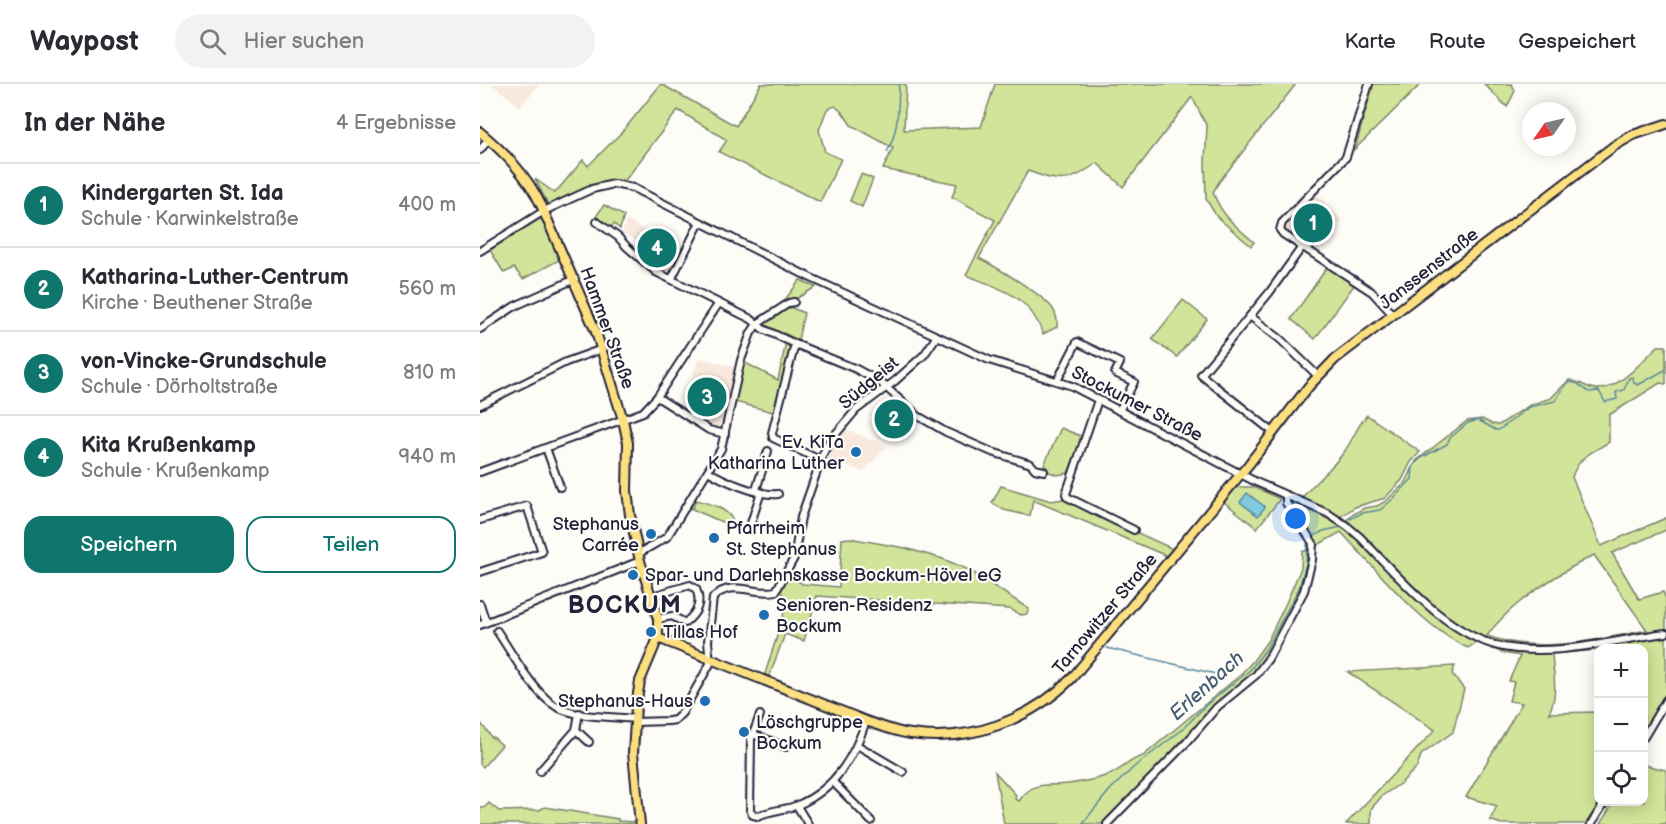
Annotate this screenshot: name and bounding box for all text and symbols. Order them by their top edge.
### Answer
search box [175,14,595,68]
text: Waypost [30,25,139,58]
icon: search [196,25,229,58]
text: Hier suchen [244,28,364,55]
text: Karte [1344,29,1396,54]
text: Route [1429,29,1485,54]
text: Gespeichert [1518,29,1636,54]
north arrow [1522,102,1576,156]
text: In der Nähe [24,108,166,139]
text: 4 Ergebnisse [336,111,456,135]
text: Kindergarten St. Ida [81,180,284,207]
text: 1 [39,193,48,217]
text: 400 m [398,193,456,217]
pin: 1 [1294,200,1332,246]
text: Schule · Karwinkelstraße [81,207,299,231]
street label: Janssenstraße [1375,224,1483,314]
pin: 4 [638,226,676,270]
text: Katharina-Luther-Centrum [81,264,349,291]
street label: Hammer Straße [575,264,639,392]
text: 2 [38,277,49,301]
text: 560 m [399,277,456,301]
text: Kirche · Beuthener Straße [81,291,313,315]
text: von-Vincke-Grundschule [81,348,327,375]
street label: Südgeist [835,352,903,414]
text: 3 [38,361,49,385]
text: 810 m [403,361,456,385]
street label: Stockumer Straße [1068,362,1206,446]
pin: 3 [688,374,726,420]
text: Schule · Dörholtstraße [81,375,278,399]
pin: 2 [874,396,914,442]
text: Kita Krußenkamp [81,432,256,459]
place label: Ev. KiTa Katharina Luther [708,432,844,474]
text: 4 [38,445,49,469]
text: 940 m [399,445,456,469]
marker: Ev. KiTa Katharina Luther [849,445,863,459]
text: Schule · Krußenkamp [81,459,270,483]
your location [1281,504,1310,533]
place label: Stephanus Carrée [553,514,639,556]
button: Speichern [24,516,234,573]
button: Teilen [246,516,456,573]
place label: Pfarrheim St. Stephanus [726,518,837,560]
marker: Stephanus Carrée [644,527,658,541]
marker: Pfarrheim St. Stephanus [707,531,721,545]
street label: Tarnowitzer Straße [1048,549,1162,679]
place label: Spar- und Darlehnskasse Bockum-Hövel eG [645,565,1001,586]
marker: Spar- und Darlehnskasse Bockum-Hövel eG [626,568,640,582]
district label: BOCKUM [568,591,682,620]
place label: Senioren-Residenz Bockum [776,595,932,637]
marker: Senioren-Residenz Bockum [757,608,771,622]
place label: Tillas Hof [663,622,738,643]
marker: Tillas Hof [644,625,658,639]
map controls [1594,644,1648,806]
button: + [1594,644,1648,698]
water label: Erlenbach [1165,646,1249,726]
place label: Stephanus-Haus [558,691,693,712]
marker: Stephanus-Haus [698,694,712,708]
button: − [1594,698,1648,752]
place label: Löschgruppe Bockum [756,712,863,754]
marker: Löschgruppe Bockum [737,725,751,739]
button: locate [1594,752,1648,806]

